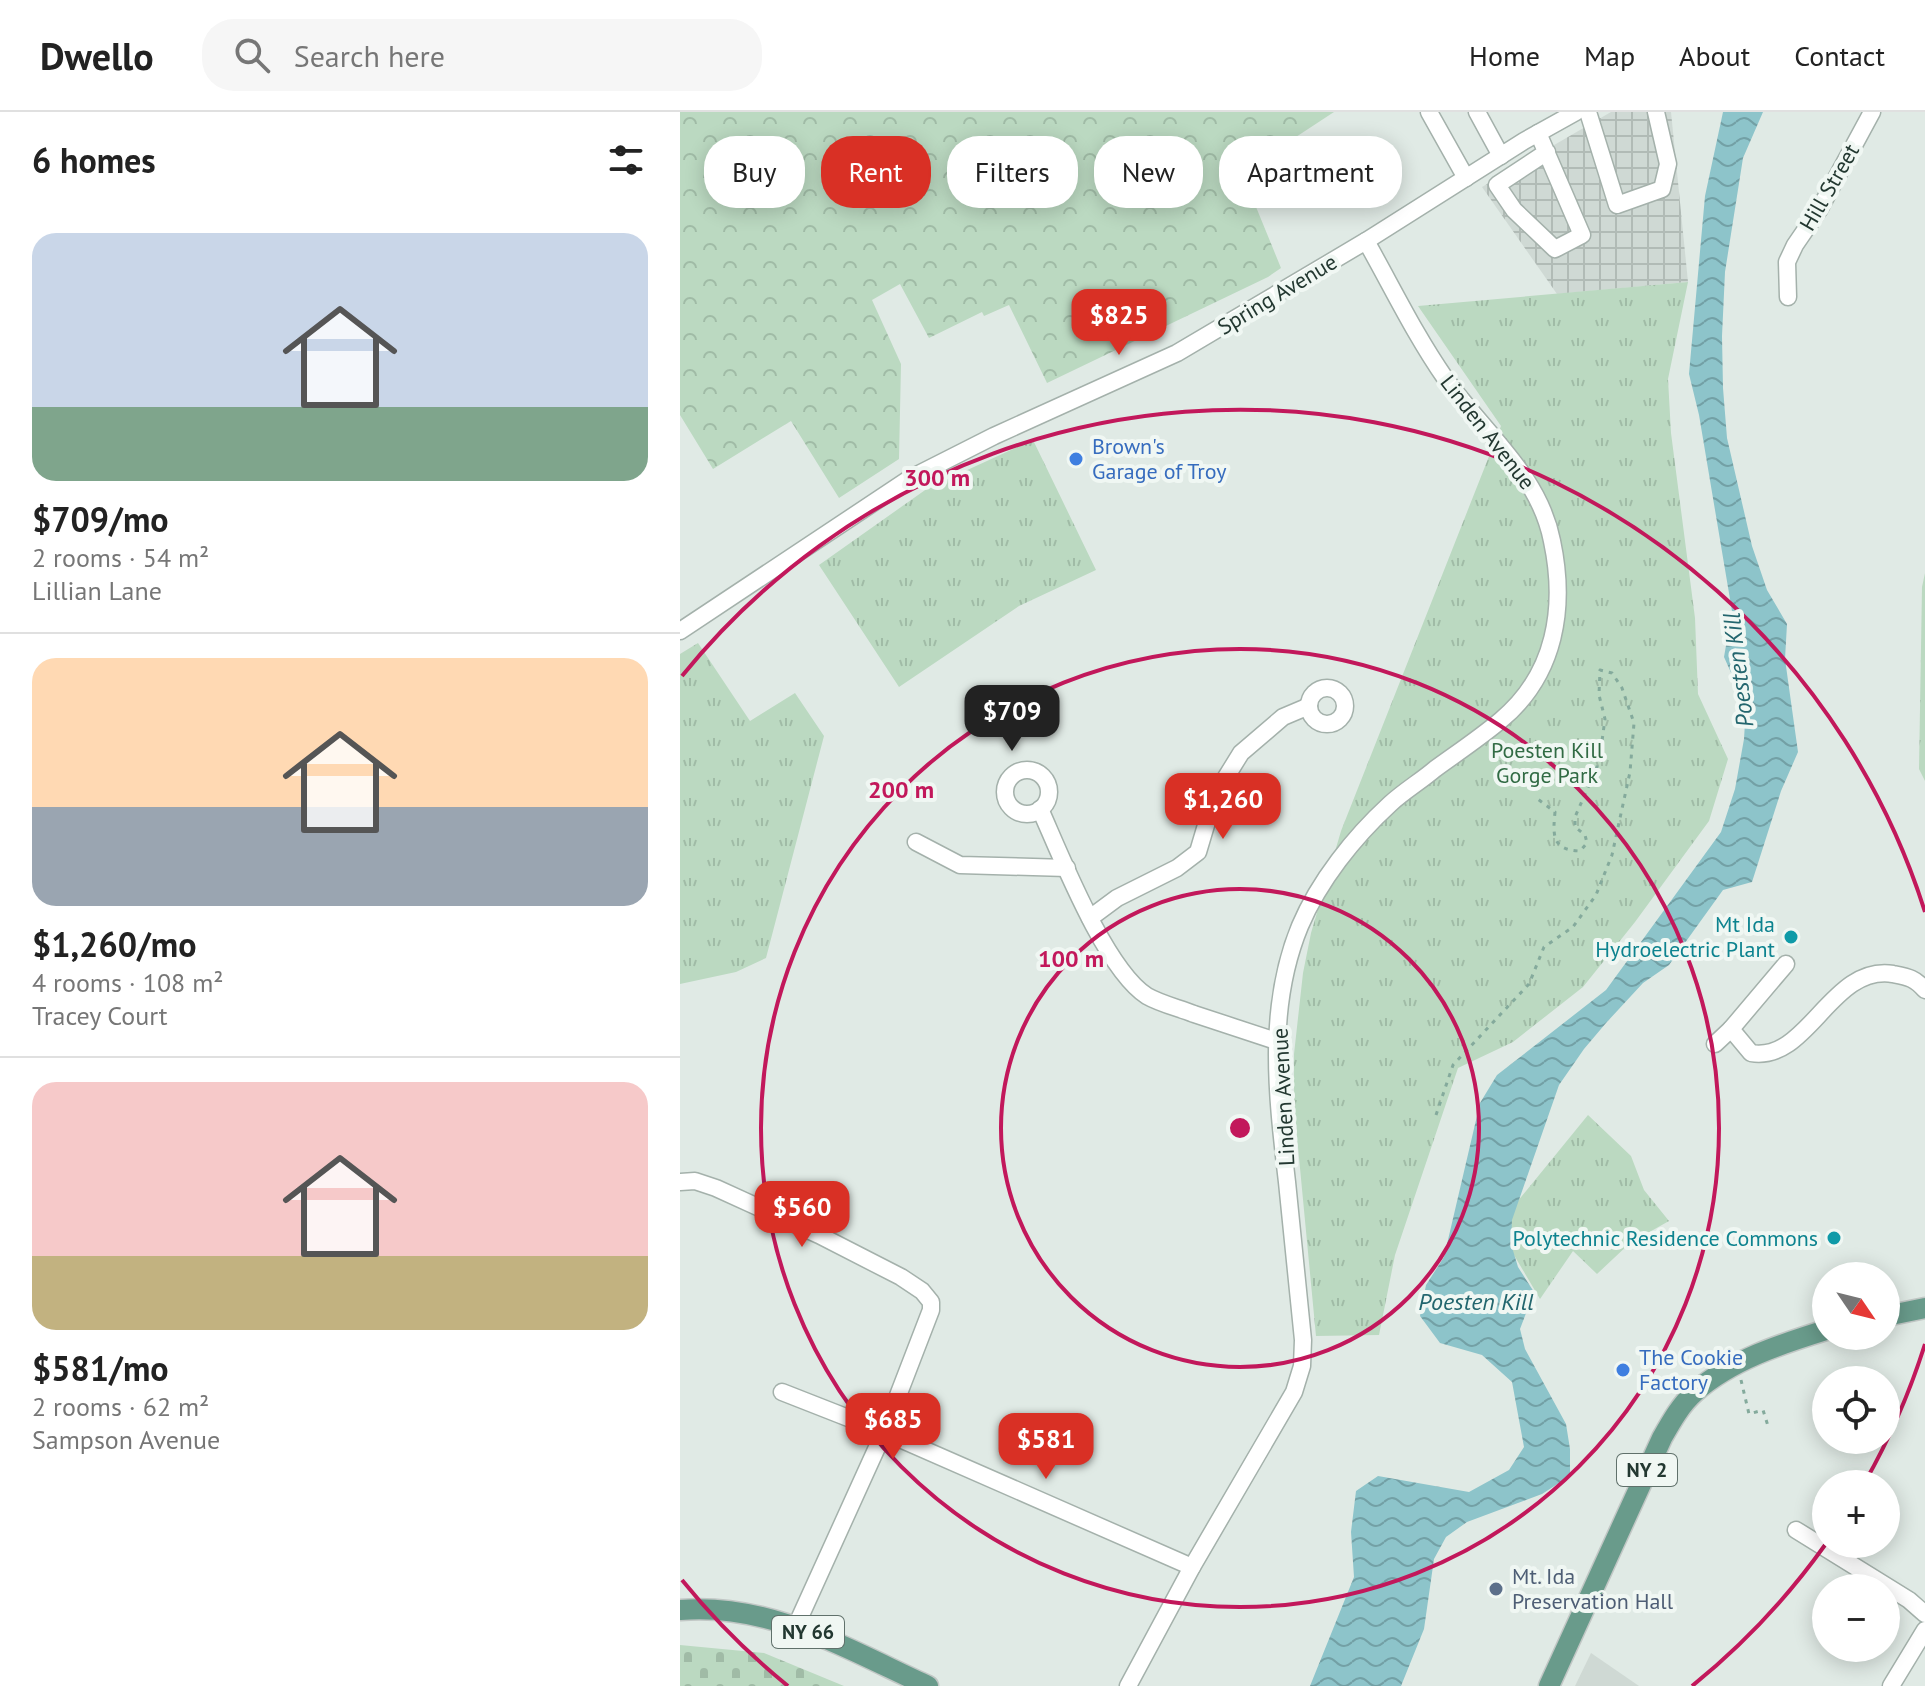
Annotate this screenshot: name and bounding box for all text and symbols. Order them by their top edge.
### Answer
search box [202,19,762,91]
text: Dwello [40,31,154,80]
icon: search [230,33,274,77]
text: Search here [294,36,445,75]
text: Home [1469,37,1540,74]
text: Map [1584,37,1635,74]
text: About [1679,37,1750,74]
text: Contact [1794,37,1885,74]
chip: Buy [704,136,805,208]
chip: Rent [821,136,931,208]
chip: Filters [947,136,1078,208]
chip: New [1094,136,1203,208]
chip: Apartment [1219,136,1402,208]
text: 6 homes [32,138,156,182]
icon: filters [604,138,648,182]
street label: Hill Street [1793,138,1865,235]
street label: Spring Avenue [1212,247,1342,341]
icon: home [268,285,412,429]
pin: $825 [1072,289,1166,357]
text: $825 [1090,298,1148,331]
street label: Linden Avenue [1434,369,1542,495]
place label: Brown's Garage of Troy [1092,432,1227,485]
marker: Brown's Garage of Troy [1067,450,1085,468]
text: 300 m [904,462,970,493]
text: $709/mo [32,497,169,541]
text: 2 rooms · 54 m² [32,541,209,574]
text: Lillian Lane [32,574,162,607]
water label: Poesten Kill [1716,610,1760,729]
pin: $709 [965,685,1059,753]
text: $709 [983,694,1041,727]
icon: home [268,710,412,854]
park label: Poesten Kill Gorge Park [1491,736,1604,789]
pin: $1,260 [1158,773,1288,841]
text: 200 m [868,774,934,805]
text: $1,260 [1183,782,1263,815]
place label: Mt Ida Hydroelectric Plant [1595,910,1776,963]
text: $1,260/mo [32,922,196,966]
marker: Mt Ida Hydroelectric Plant [1782,928,1800,946]
text: 100 m [1038,943,1104,974]
text: 4 rooms · 108 m² [32,966,224,999]
text: Tracey Court [32,999,168,1032]
street label: Linden Avenue [1265,1027,1301,1167]
centre of rings [1226,1114,1254,1142]
icon: home [268,1134,412,1278]
pin: $560 [755,1181,849,1249]
text: $560 [773,1190,831,1223]
place label: Polytechnic Residence Commons [1512,1224,1818,1252]
marker: Polytechnic Residence Commons [1825,1229,1843,1247]
north arrow [1812,1262,1900,1350]
map controls [1812,1262,1900,1662]
water label: Poesten Kill [1418,1286,1534,1317]
place label: The Cookie Factory [1639,1343,1743,1396]
text: $581/mo [32,1346,169,1390]
marker: The Cookie Factory [1614,1361,1632,1379]
button: locate [1812,1366,1900,1454]
text: 2 rooms · 62 m² [32,1390,209,1423]
pin: $685 [846,1393,940,1461]
text: $685 [864,1402,922,1435]
pin: $581 [999,1413,1093,1481]
text: $581 [1017,1422,1075,1455]
text: Sampson Avenue [32,1423,220,1456]
road number: NY 2 [1617,1454,1677,1486]
button: + [1812,1470,1900,1558]
place label: Mt. Ida Preservation Hall [1512,1562,1674,1615]
button: − [1812,1574,1900,1662]
marker: Mt. Ida Preservation Hall [1487,1580,1505,1598]
road number: NY 66 [772,1616,844,1648]

